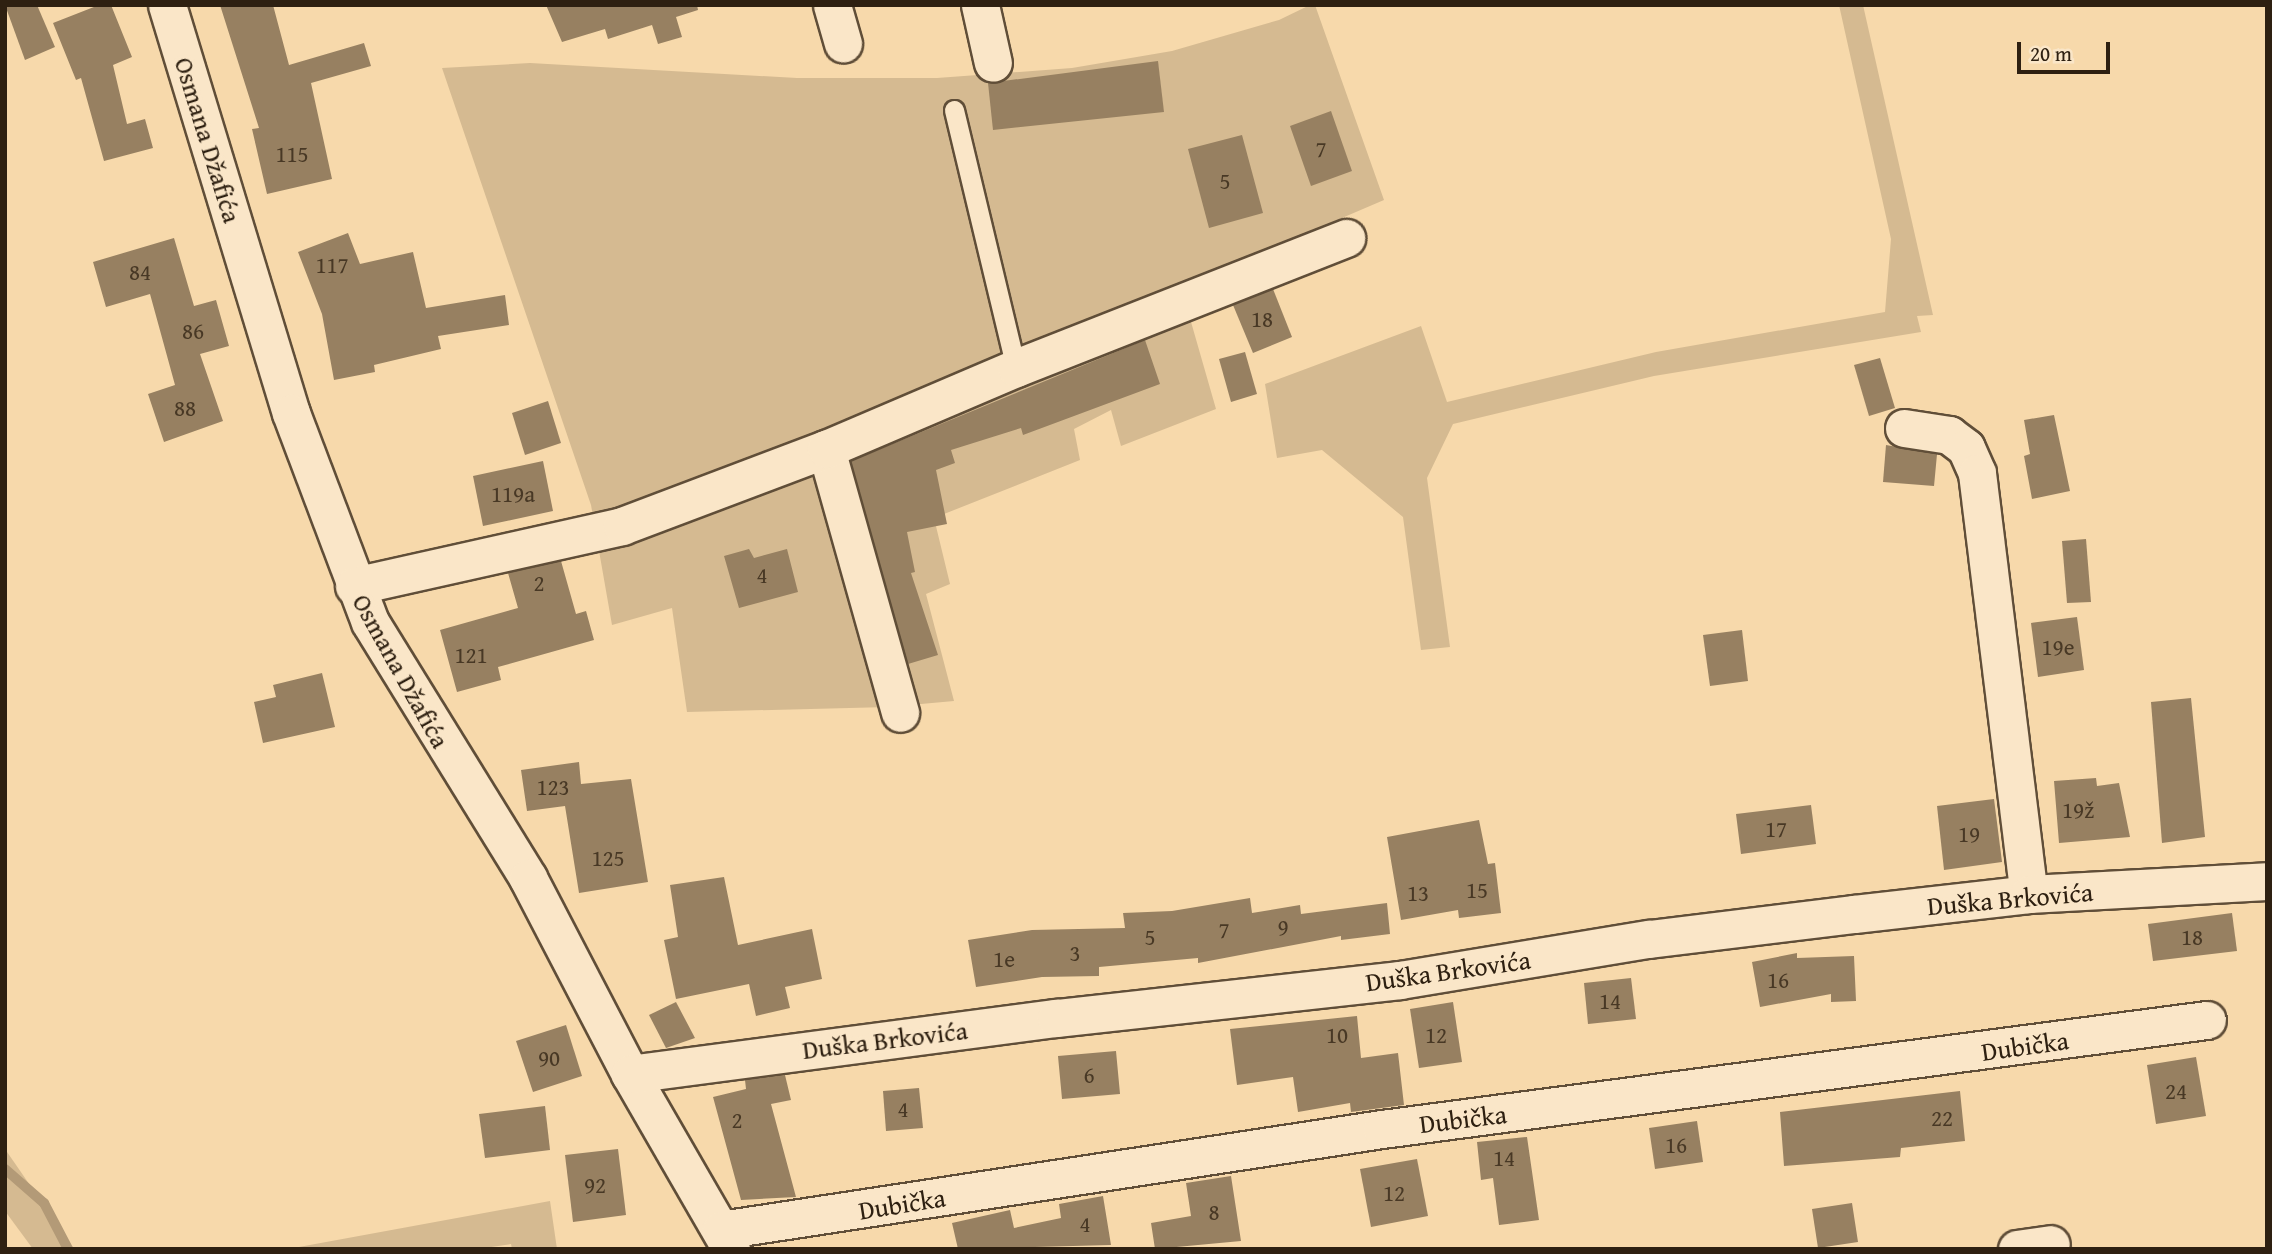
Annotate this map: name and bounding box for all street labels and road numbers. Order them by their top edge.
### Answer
street label: Osmana Džafića [168,54,248,226]
street label: Osmana Džafića [346,589,456,753]
street label: Duška Brkovića [1926,876,2094,922]
street label: Duška Brkovića [1363,944,1533,998]
street label: Duška Brkovića [801,1014,969,1066]
street label: Dubička [1979,1024,2071,1068]
street label: Dubička [1418,1098,1508,1140]
street label: Dubička [856,1182,948,1226]

